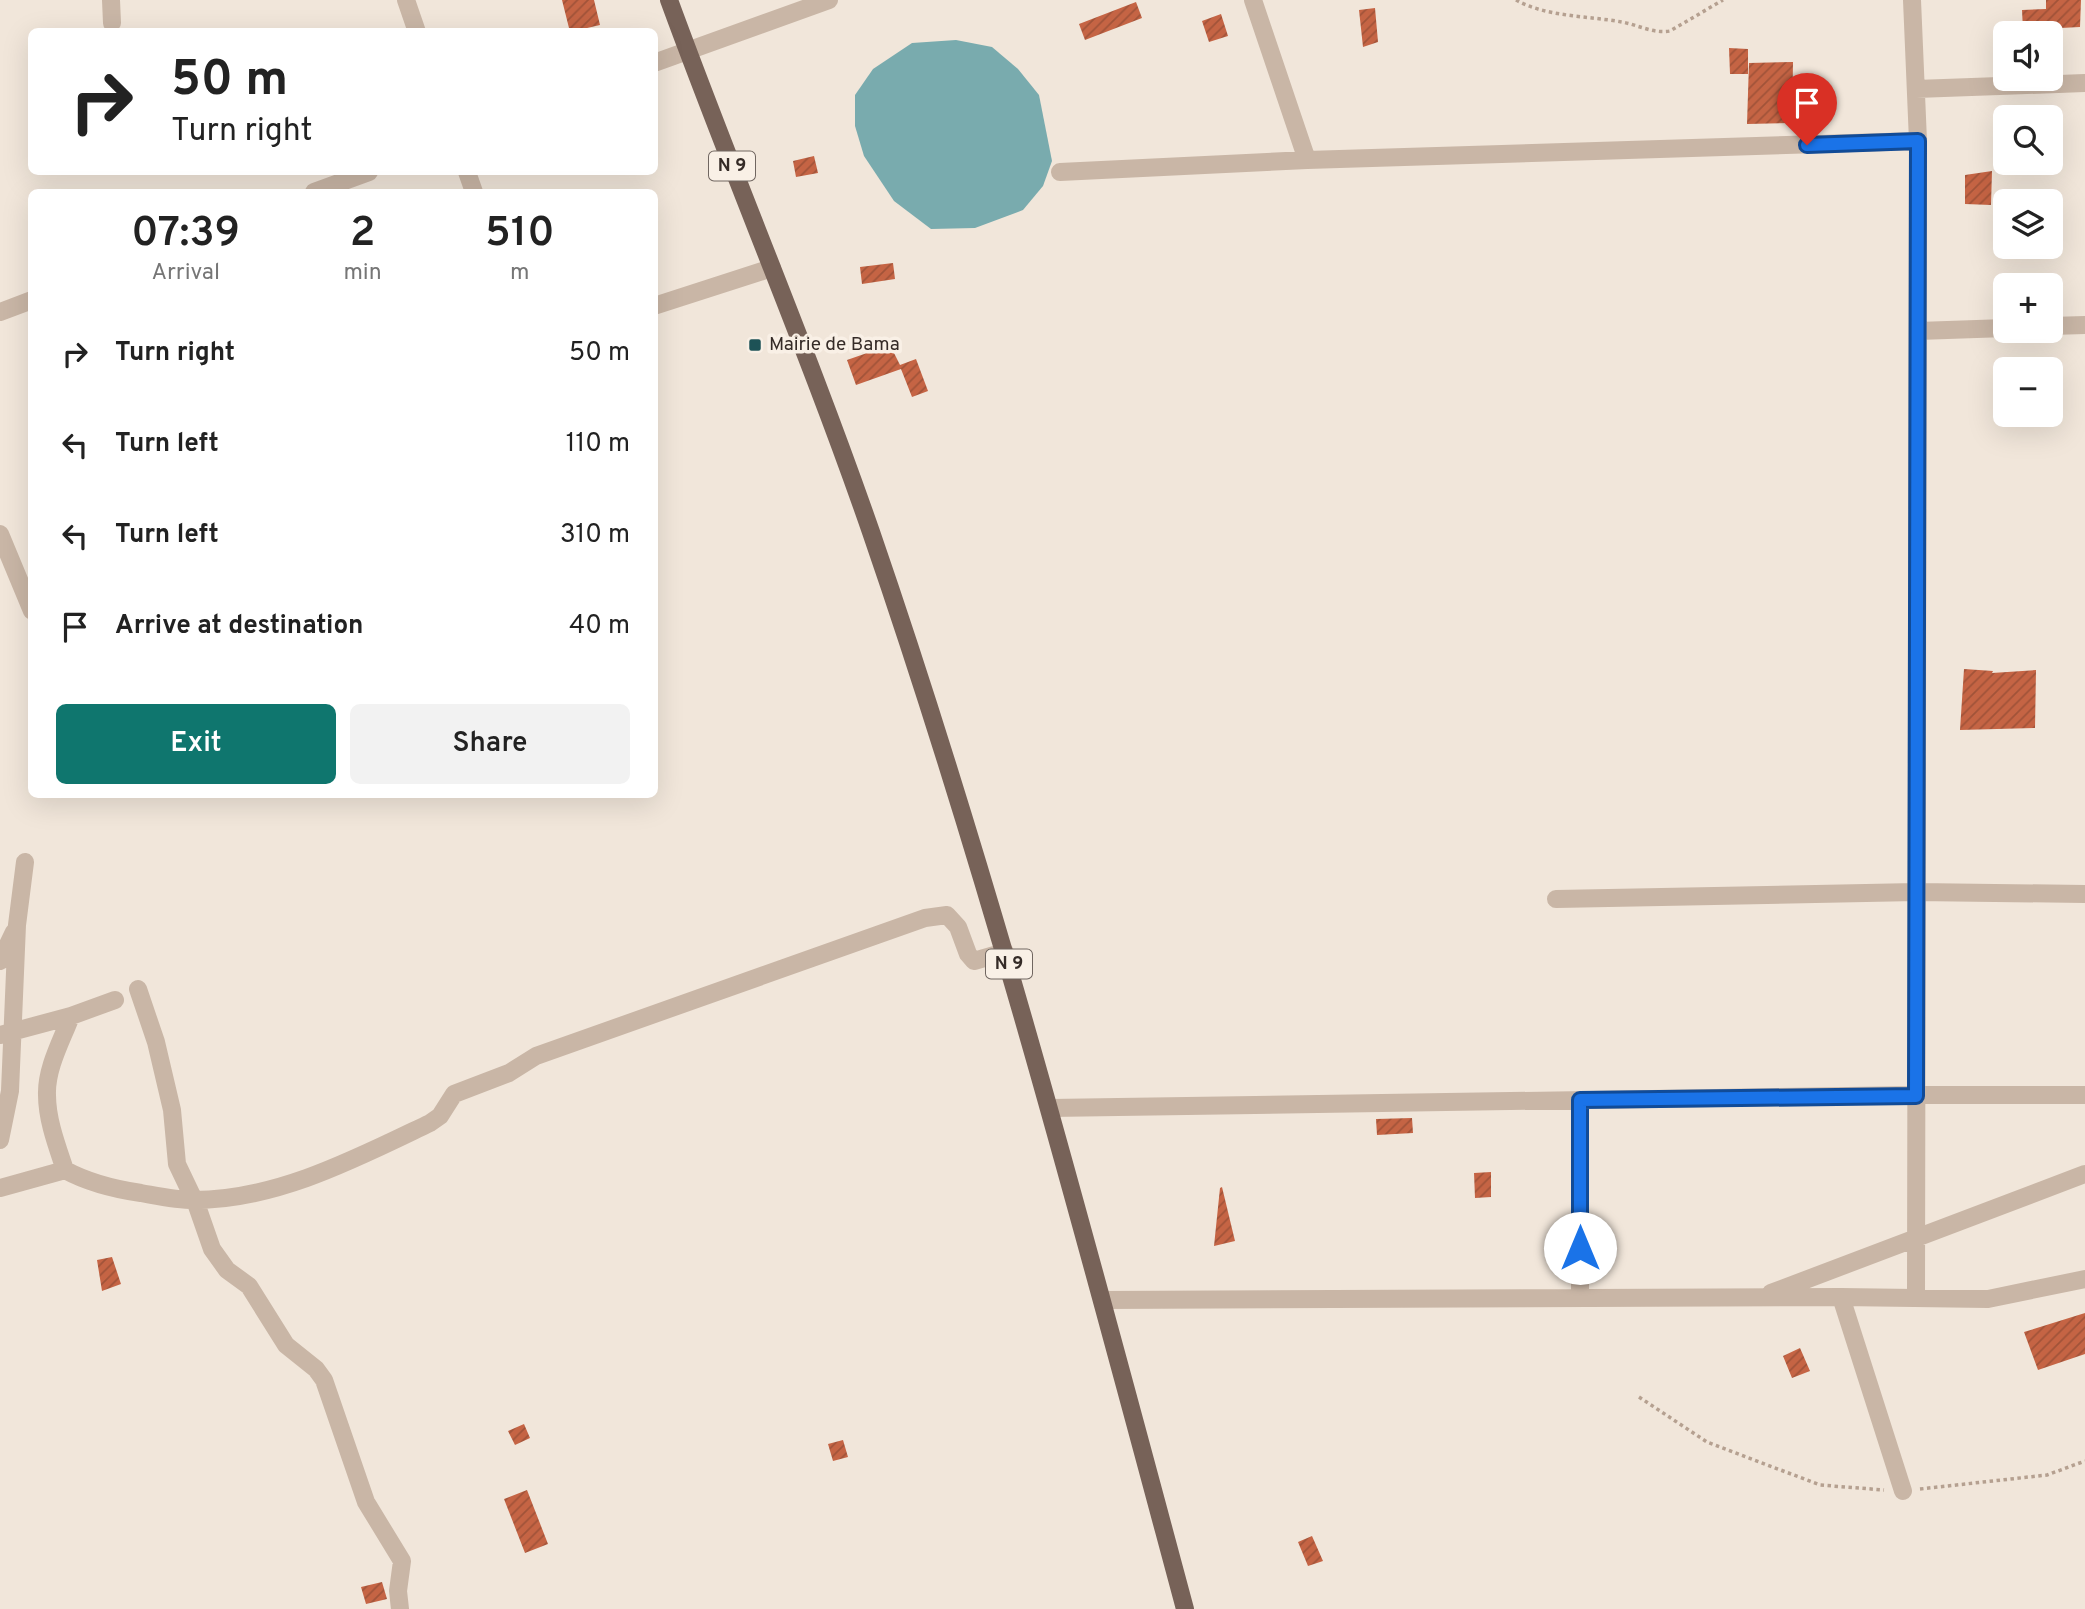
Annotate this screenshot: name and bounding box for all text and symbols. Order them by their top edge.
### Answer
map controls [1993,21,2063,427]
button: sound [1993,21,2063,91]
text: 50 m [171,51,288,113]
icon: right [56,56,147,147]
pin [1777,73,1837,145]
icon: arrive [1788,84,1826,122]
button: search [1993,105,2063,175]
text: Turn right [171,112,313,152]
road number: N 9 [709,152,755,181]
button: layers [1993,189,2063,259]
text: 07:39 [131,208,240,261]
text: 2 [350,208,375,261]
text: 510 [485,208,555,261]
text: Arrival [151,259,220,288]
text: min [343,259,382,288]
text: m [510,259,530,288]
button: + [1993,273,2063,343]
place label: Mairie de Bama [769,333,900,357]
icon: right [56,335,94,373]
text: Turn right [115,337,235,370]
text: 50 m [569,337,630,370]
marker: Mairie de Bama [747,337,763,353]
button: − [1993,357,2063,427]
icon: left [56,426,94,464]
text: Turn left [115,428,219,461]
text: 110 m [566,428,630,461]
icon: left [56,517,94,555]
text: Turn left [115,519,219,552]
text: 310 m [560,519,630,552]
icon: arrive [56,608,94,646]
text: Arrive at destination [115,610,363,643]
text: 40 m [569,610,630,643]
button: Exit [56,704,336,784]
button: Share [350,704,630,784]
road number: N 9 [986,950,1032,979]
position arrow [1543,1211,1617,1285]

